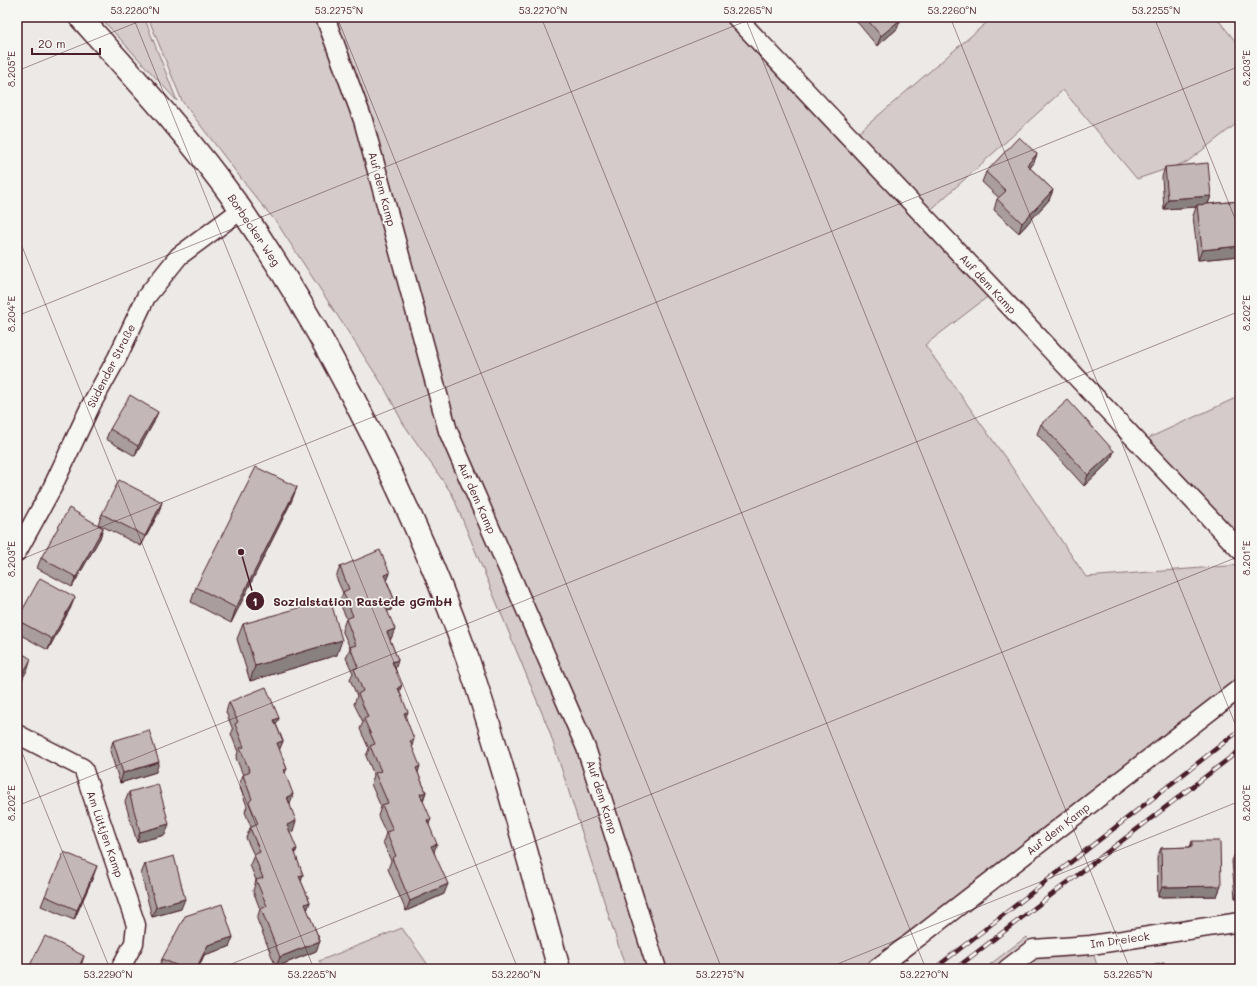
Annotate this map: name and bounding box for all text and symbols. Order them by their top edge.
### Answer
text: 53.2280°N [110,3,160,17]
text: 53.2275°N [315,3,363,17]
text: 53.2270°N [519,3,567,17]
text: 53.2265°N [724,3,772,17]
text: 53.2260°N [927,3,977,17]
text: 53.2255°N [1132,3,1180,17]
scale bar [32,30,100,56]
text: 20 m [38,35,66,51]
text: 8.203°E [1239,50,1253,86]
text: 8.205°E [4,51,18,87]
street label: Auf dem Kamp [365,150,400,228]
street label: Borbecker Weg [225,191,284,269]
street label: Auf dem Kamp [957,251,1020,317]
text: 8.202°E [1239,295,1253,331]
text: 8.204°E [4,296,18,332]
street label: Südender Straße [83,321,138,410]
street label: Auf dem Kamp [455,460,500,536]
text: 8.201°E [1239,540,1253,575]
text: 8.203°E [4,541,18,577]
callout: Sozialstation Rastede gGmbH [245,589,460,613]
text: 1 [252,593,258,609]
text: Sozialstation Rastede gGmbH [273,593,453,609]
street label: Auf dem Kamp [584,758,622,836]
text: 8.200°E [1239,784,1253,821]
text: 8.202°E [4,785,18,821]
street label: Am Lüttjen Kamp [84,789,127,879]
street label: Auf dem Kamp [1023,799,1093,858]
street label: Im Dreieck [1089,928,1151,951]
text: 53.2290°N [83,967,133,981]
text: 53.2285°N [288,967,336,981]
text: 53.2280°N [491,967,541,981]
text: 53.2275°N [696,967,744,981]
text: 53.2270°N [900,967,948,981]
text: 53.2265°N [1104,967,1152,981]

